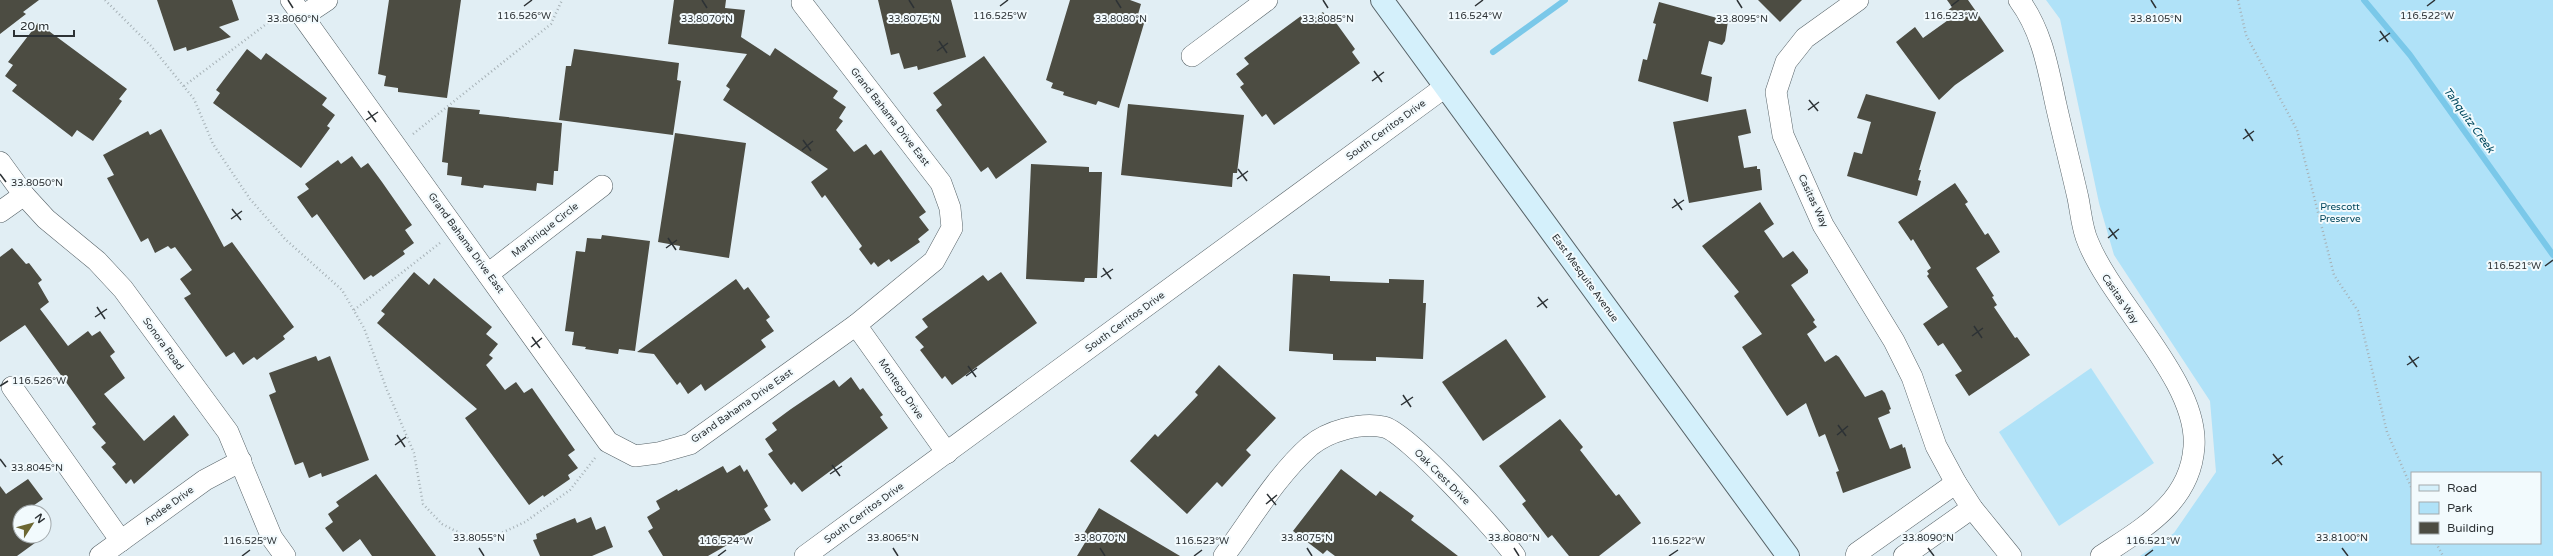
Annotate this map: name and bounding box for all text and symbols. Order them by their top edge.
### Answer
text: 116.526°W [497,10,551,22]
text: 116.525°W [973,10,1027,22]
text: 116.524°W [1448,10,1502,22]
text: 116.523°W [1924,10,1978,22]
text: 116.522°W [2400,10,2454,22]
scale bar [14,12,74,38]
text: 33.8060°N [267,13,319,25]
text: 33.8070°N [681,13,733,25]
text: 33.8075°N [888,13,940,25]
text: 33.8080°N [1095,13,1147,25]
text: 33.8085°N [1302,13,1354,25]
text: 33.8095°N [1716,13,1768,25]
text: 33.8105°N [2130,13,2182,25]
text: 20 m [20,19,49,33]
street label: Grand Bahama Drive East [848,65,932,169]
water label: Tahquitz Creek [2441,85,2498,156]
street label: South Cerritos Drive [1344,97,1428,163]
street label: Casitas Way [1795,172,1831,230]
text: 33.8050°N [11,177,63,189]
street label: Grand Bahama Drive East [425,190,507,296]
street label: Martinique Circle [509,200,581,260]
park label: Prescott Preserve [2319,201,2361,225]
street label: East Mesquite Avenue [1549,232,1621,325]
text: 116.521°W [2487,260,2541,272]
street label: Casitas Way [2099,272,2141,327]
street label: South Cerritos Drive [1083,289,1167,355]
street label: Sonora Road [140,316,186,372]
street label: Montego Drive [876,357,926,422]
street label: Grand Bahama Drive East [689,366,795,446]
text: 116.526°W [12,375,66,387]
street label: Oak Crest Drive [1412,447,1473,508]
text: 33.8045°N [11,462,63,474]
legend [2411,472,2541,544]
street label: South Cerritos Drive [822,480,906,546]
text: Road [2447,481,2477,495]
street label: Andee Drive [142,484,196,528]
text: Park [2447,501,2473,515]
north arrow [12,504,52,544]
text: N [32,511,48,526]
text: Building [2447,521,2494,535]
text: 33.8055°N [453,532,505,544]
text: 33.8065°N [867,532,919,544]
text: 33.8070°N [1074,532,1126,544]
text: 33.8075°N [1281,532,1333,544]
text: 33.8080°N [1488,532,1540,544]
text: 33.8090°N [1902,532,1954,544]
text: 33.8100°N [2316,532,2368,544]
text: 116.525°W [223,535,277,547]
text: 116.524°W [699,535,753,547]
text: 116.523°W [1175,535,1229,547]
text: 116.522°W [1651,535,1705,547]
text: 116.521°W [2126,535,2180,547]

